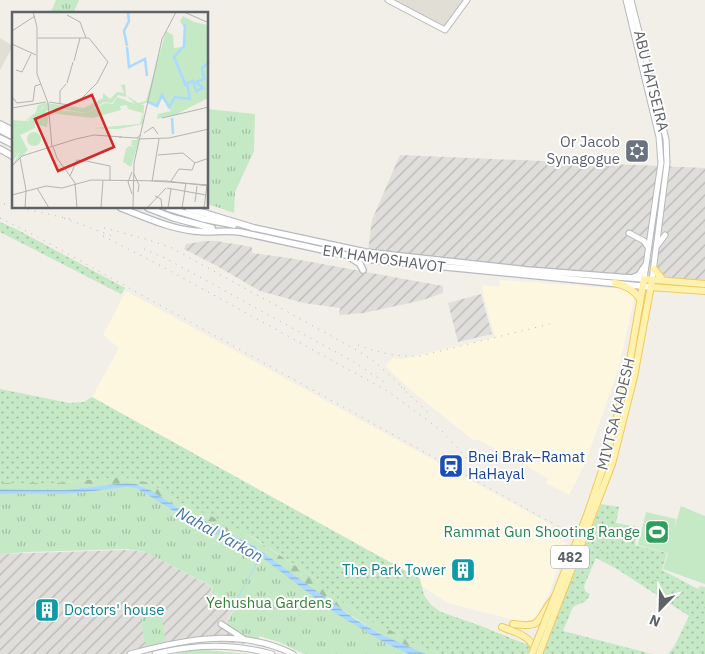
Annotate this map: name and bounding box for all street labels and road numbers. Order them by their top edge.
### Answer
street label: ABU HATSEIRA [630,28,673,134]
street label: EM HAMOSHAVOT [322,240,447,277]
street label: MIVTSA KADESH [592,356,639,472]
road number: 482 [551,546,589,568]

